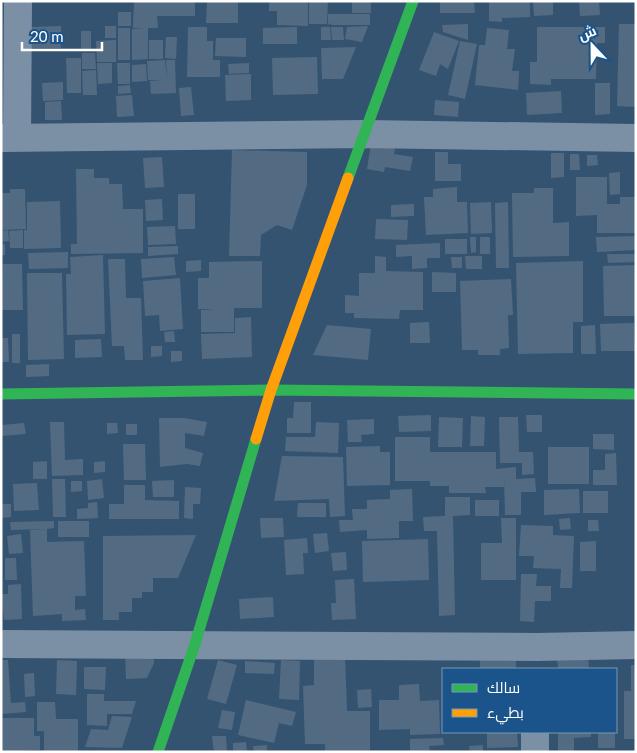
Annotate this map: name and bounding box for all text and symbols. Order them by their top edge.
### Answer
scale bar [22,20,102,52]
north arrow [567,20,617,70]
text: ش [575,21,599,45]
text: 20 m [30,27,64,45]
legend [442,668,617,733]
text: سالك [487,678,520,696]
text: بطيء [487,703,524,725]

